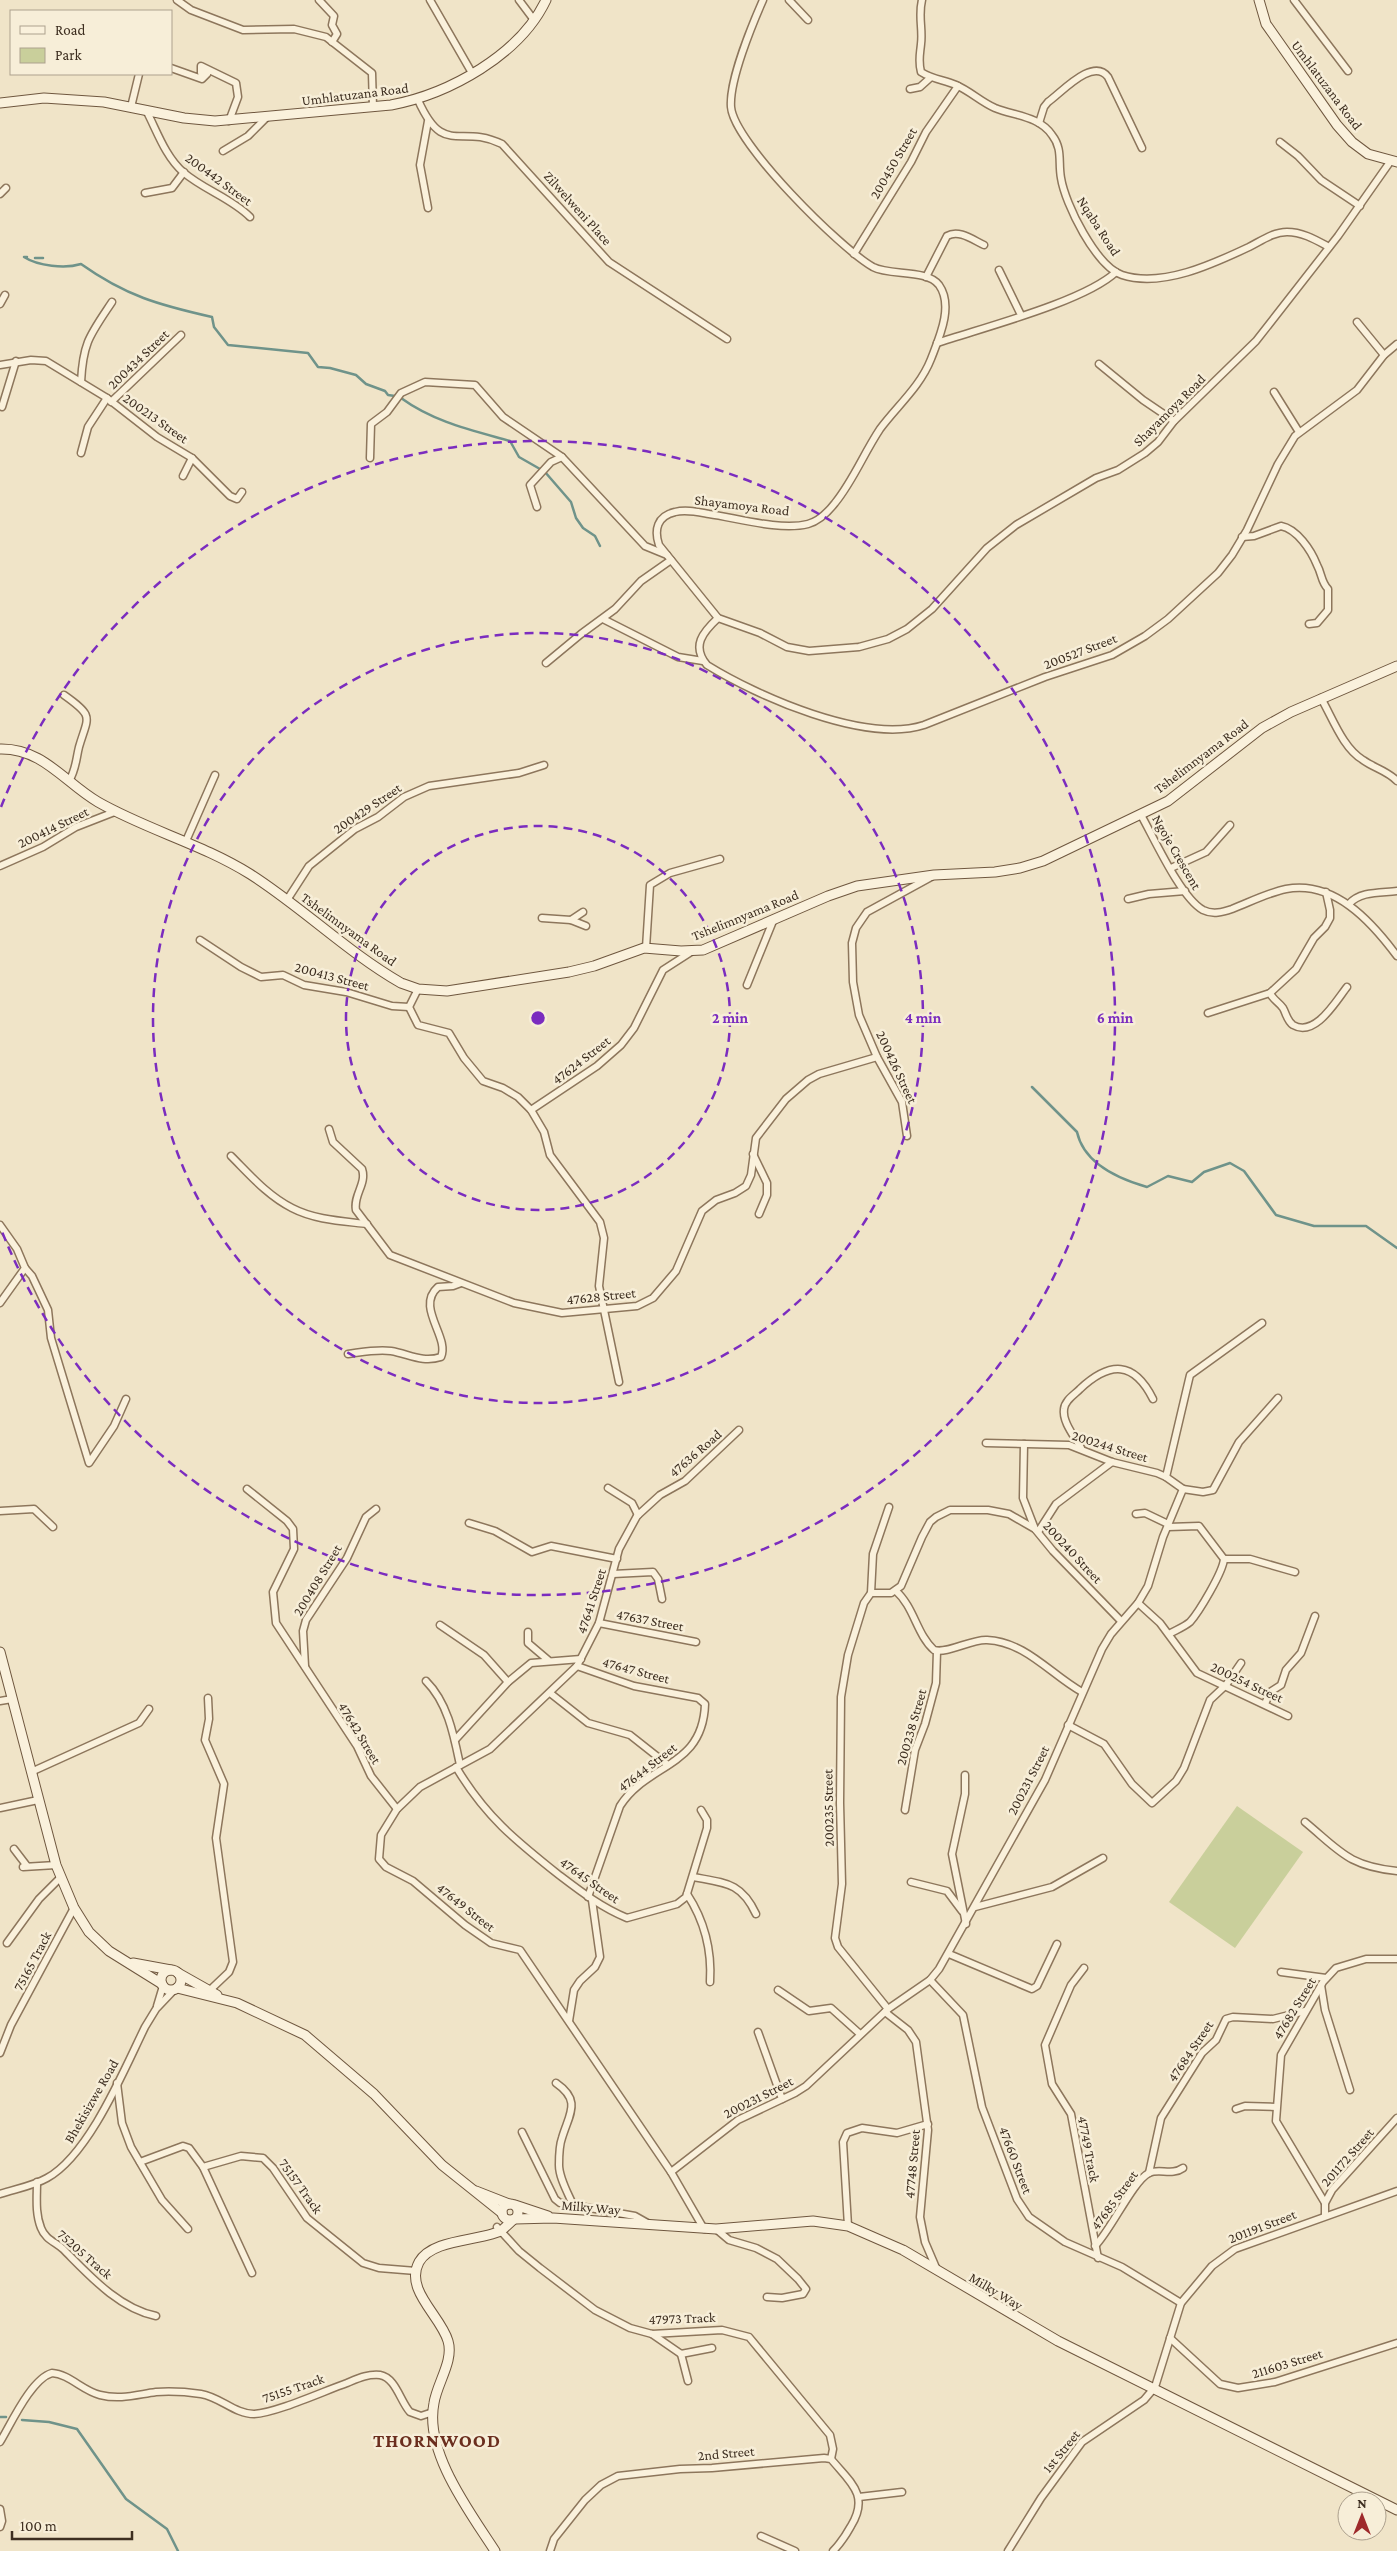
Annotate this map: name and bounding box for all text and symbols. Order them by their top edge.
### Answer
legend [10,10,172,75]
text: Road [55,22,86,38]
street label: Umhlatuzana Road [1288,37,1366,133]
text: Park [55,47,82,63]
street label: Umhlatuzana Road [301,79,410,108]
street label: 200450 Street [866,124,920,201]
street label: 200442 Street [182,149,256,209]
street label: Zilwelweni Place [541,168,615,248]
street label: Nqaba Road [1074,193,1124,259]
street label: 200434 Street [104,326,172,392]
street label: Shayamoya Road [1130,370,1209,449]
street label: 200213 Street [120,390,192,446]
street label: Shayamoya Road [694,491,791,519]
street label: 200527 Street [1041,630,1119,672]
street label: Tshelimnyama Road [1151,715,1252,797]
street label: 200429 Street [330,779,404,837]
street label: 200414 Street [15,803,91,851]
street label: Ngoje Crescent [1148,812,1205,893]
street label: Tshelimnyama Road [689,886,801,944]
street label: Tshelimnyama Road [298,889,400,969]
street label: 200413 Street [293,958,371,994]
centre of rings [529,1009,547,1027]
text: 2 min [712,1010,748,1026]
text: 4 min [905,1010,942,1026]
text: 6 min [1097,1010,1134,1026]
street label: 200426 Street [873,1028,921,1106]
street label: 47624 Street [549,1032,613,1088]
street label: 47628 Street [566,1284,637,1308]
street label: 47636 Road [665,1425,725,1480]
street label: 200244 Street [1070,1427,1150,1465]
street label: 200240 Street [1040,1517,1106,1587]
street label: 200408 Street [289,1541,345,1619]
street label: 47641 Street [573,1566,609,1636]
street label: 47637 Street [615,1606,685,1634]
street label: 47647 Street [601,1653,672,1687]
street label: 200254 Street [1208,1658,1286,1706]
street label: 200238 Street [892,1687,930,1767]
street label: 47642 Street [335,1699,385,1767]
street label: 47644 Street [615,1739,680,1795]
street label: 200231 Street [1004,1742,1052,1817]
street label: 200235 Street [819,1769,837,1847]
street label: 47645 Street [557,1854,623,1907]
street label: 47649 Street [434,1879,499,1935]
street label: 75165 Track [10,1928,54,1993]
street label: 47682 Street [1269,1974,1319,2042]
street label: 47684 Street [1164,2017,1217,2085]
street label: Bhekisizwe Road [61,2056,122,2146]
street label: 200231 Street [721,2073,796,2121]
street label: 47749 Track [1075,2114,1103,2184]
street label: 47660 Street [996,2124,1036,2196]
street label: 201172 Street [1317,2124,1377,2190]
street label: 47748 Street [901,2128,923,2199]
street label: 75157 Track [276,2155,326,2217]
street label: 47685 Street [1087,2167,1141,2233]
street label: Milky Way [561,2196,622,2218]
street label: 201191 Street [1226,2206,1298,2246]
street label: 75205 Track [54,2226,116,2282]
street label: Milky Way [966,2269,1026,2313]
street label: 47973 Track [648,2309,716,2327]
street label: 211603 Street [1250,2345,1325,2381]
street label: 75155 Track [260,2370,326,2406]
street label: 1st Street [1039,2426,1083,2476]
district label: THORNWOOD [373,2430,501,2451]
street label: 2nd Street [697,2443,755,2463]
north arrow [1337,2491,1387,2541]
text: N [1357,2495,1367,2511]
scale bar [12,2508,132,2540]
text: 100 m [20,2518,57,2534]

